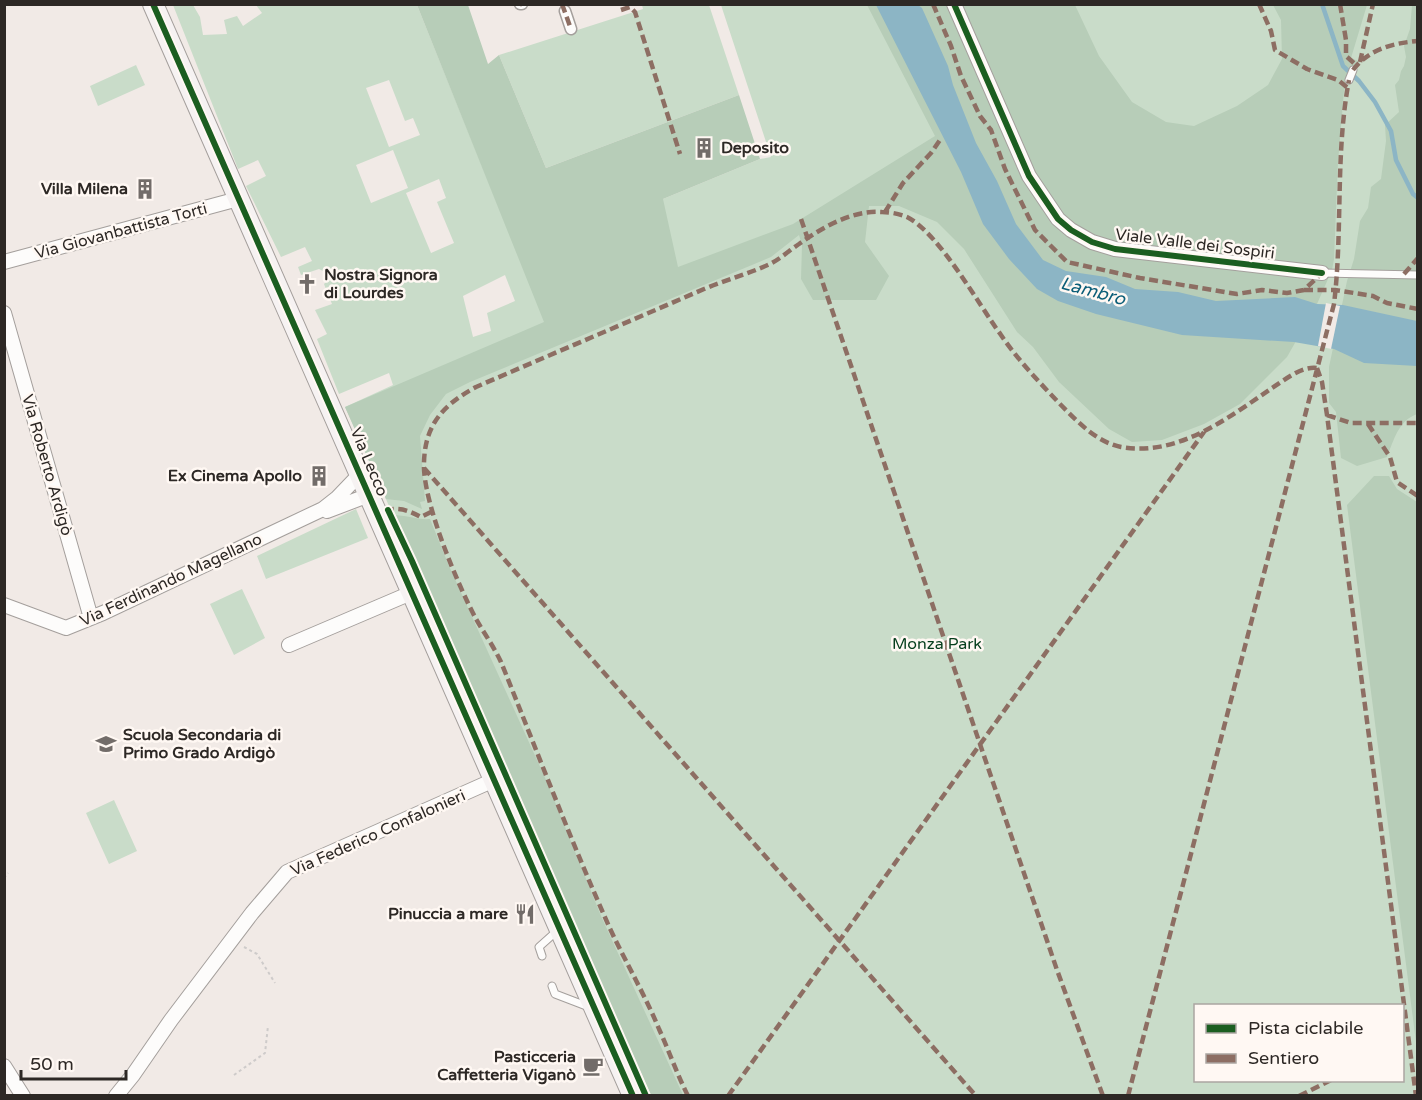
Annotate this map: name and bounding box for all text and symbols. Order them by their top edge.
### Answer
building icon: Deposito [692,136,716,160]
place label: Deposito [721,138,789,158]
building icon: Villa Milena [133,177,157,201]
place label: Villa Milena [41,179,128,199]
street label: Via Giovanbattista Torti [33,198,209,264]
street label: Viale Valle dei Sospiri [1114,224,1276,264]
place label: Nostra Signora di Lourdes [324,265,438,303]
church icon: Nostra Signora di Lourdes [295,272,319,296]
water label: Lambro [1058,272,1129,310]
street label: Via Roberto Ardigò [17,392,77,538]
street label: Via Lecco [346,424,392,500]
building icon: Ex Cinema Apollo [307,464,331,488]
place label: Ex Cinema Apollo [168,466,302,486]
street label: Via Ferdinando Magellano [77,529,265,631]
park label: Monza Park [892,634,982,654]
place label: Scuola Secondaria di Primo Grado Ardigò [123,725,281,763]
school or university icon: Scuola Secondaria di Primo Grado Ardigò [94,732,118,756]
street label: Via Federico Confalonieri [287,785,469,881]
restaurant icon: Pinuccia a mare [513,902,537,926]
place label: Pinuccia a mare [388,904,508,924]
legend [1194,1004,1404,1082]
text: Pista ciclabile [1248,1017,1363,1039]
scale bar [21,1043,126,1081]
place label: Pasticceria Caffetteria Viganò [437,1047,576,1085]
text: Sentiero [1248,1047,1319,1069]
text: 50 m [30,1053,74,1075]
cafe icon: Pasticceria Caffetteria Viganò [581,1054,605,1078]

